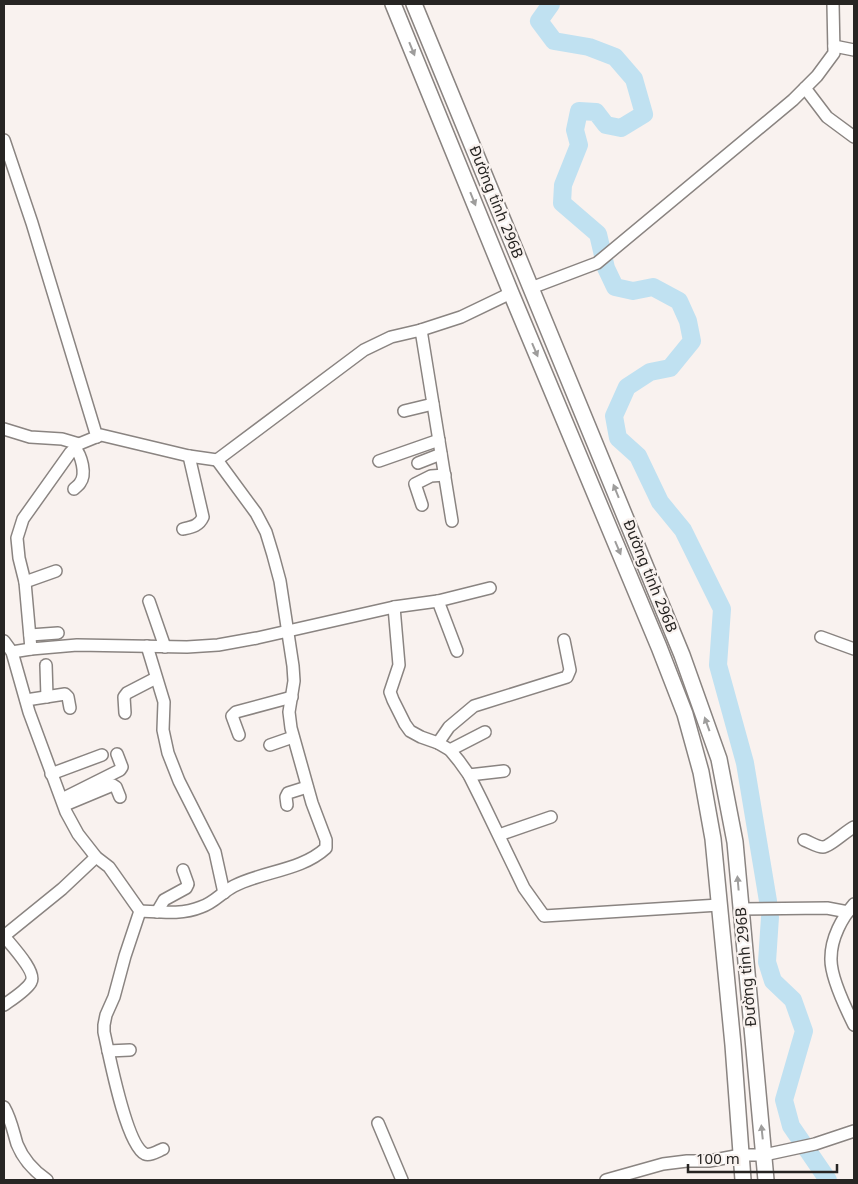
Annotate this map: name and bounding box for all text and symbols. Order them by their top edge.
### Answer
one-way arrow [408,42,416,56]
street label: Đường tỉnh 296B [465,142,529,261]
one-way arrow [469,192,477,207]
one-way arrow [531,343,539,357]
one-way arrow [612,483,620,498]
street label: Đường tỉnh 296B [619,516,683,635]
one-way arrow [614,541,622,555]
one-way arrow [703,716,711,731]
one-way arrow [734,875,742,891]
street label: Đường tỉnh 296B [730,906,760,1028]
one-way arrow [758,1123,766,1139]
scale bar [688,1142,837,1174]
text: 100 m [696,1148,740,1168]

